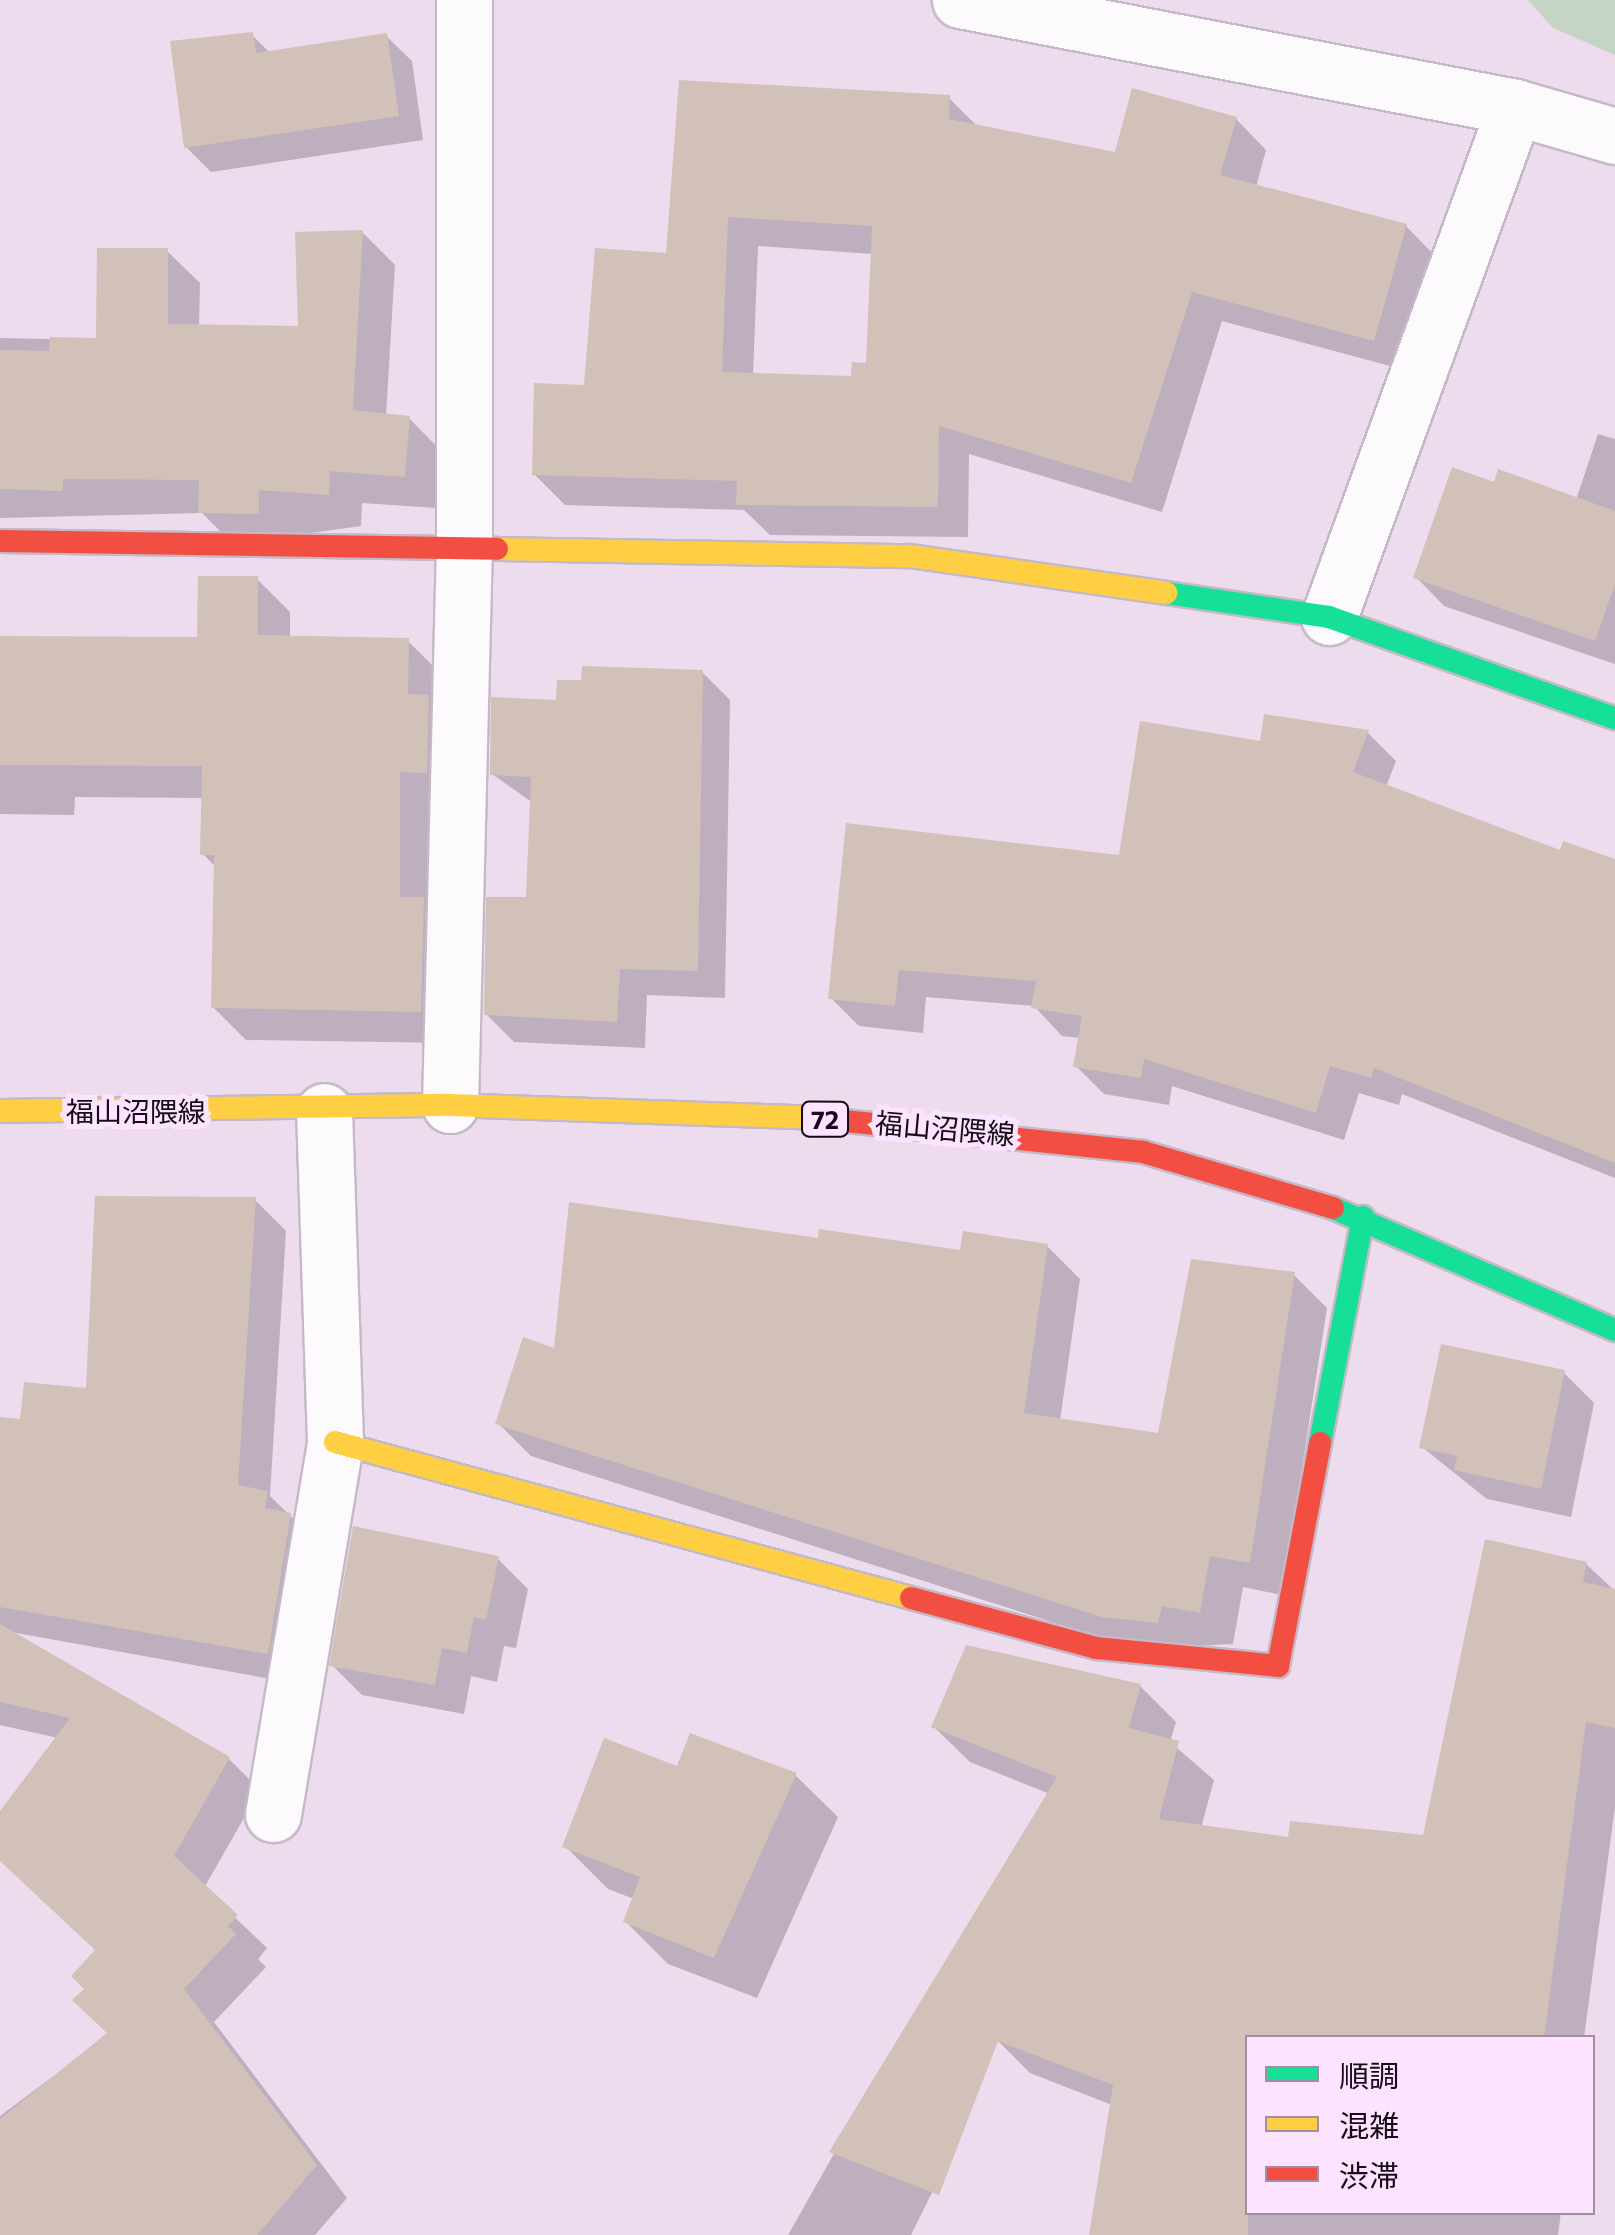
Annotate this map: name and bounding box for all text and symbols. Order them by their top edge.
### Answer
street label: 福山沼隈線 [66,1094,206,1128]
road number: 72 [800,1099,850,1139]
street label: 福山沼隈線 [874,1105,1016,1151]
legend [1245,2035,1595,2215]
text: 順調 [1339,2056,1399,2093]
text: 混雑 [1339,2106,1399,2143]
text: 渋滞 [1339,2156,1399,2193]

